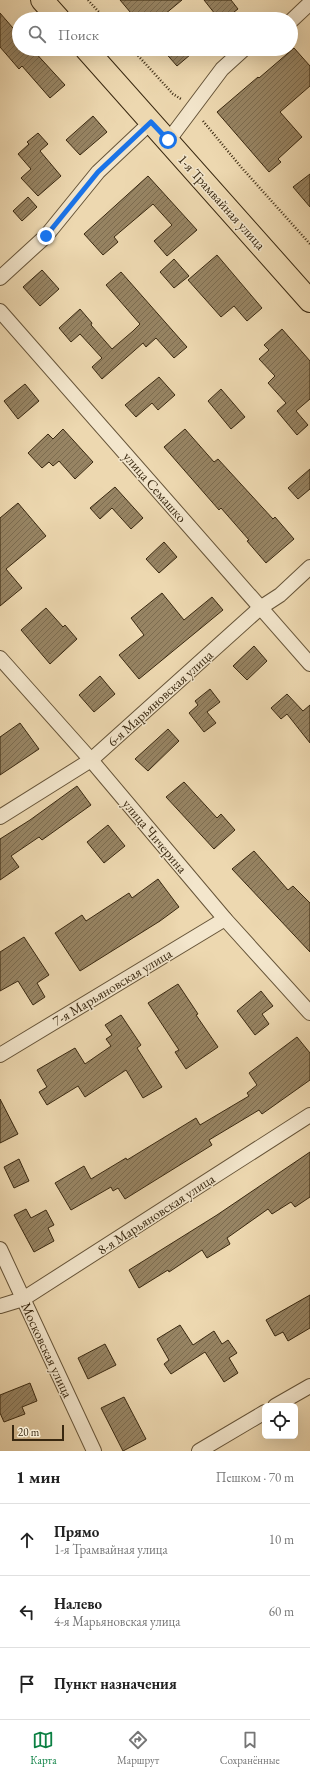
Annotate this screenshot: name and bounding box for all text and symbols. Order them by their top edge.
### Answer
search box [12,12,298,56]
icon: search [26,23,48,45]
text: Поиск [58,25,99,44]
route start [159,131,177,149]
street label: 1-я Трамвайная улица [174,150,270,254]
route end [37,227,55,245]
street label: улица Семашко [119,448,191,526]
street label: 6-я Марьяновская улица [103,645,217,750]
street label: улица Чичерина [119,795,192,877]
street label: 7-я Марьяновская улица [49,944,175,1030]
street label: 8-я Марьяновская улица [94,1169,218,1259]
street label: Московская улица [17,1299,77,1401]
map controls [262,1403,298,1439]
button: locate [262,1403,298,1439]
scale bar [12,1423,64,1442]
text: 20 m [18,1425,39,1439]
text: 1 мин [16,1466,60,1488]
text: Пешком · 70 m [216,1469,294,1486]
text: Прямо [54,1522,99,1541]
icon: ahead [16,1529,38,1551]
text: 10 m [269,1531,294,1548]
text: 1-я Трамвайная улица [54,1541,168,1558]
text: Налево [54,1594,102,1613]
icon: left [16,1601,38,1623]
text: 60 m [269,1603,294,1620]
text: 4-я Марьяновская улица [54,1613,180,1630]
icon: arrive [16,1673,38,1695]
text: Пункт назначения [54,1674,177,1693]
tab: Карта [30,1729,57,1767]
tab: Маршрут [117,1729,159,1767]
tab: Сохранённые [220,1729,280,1767]

